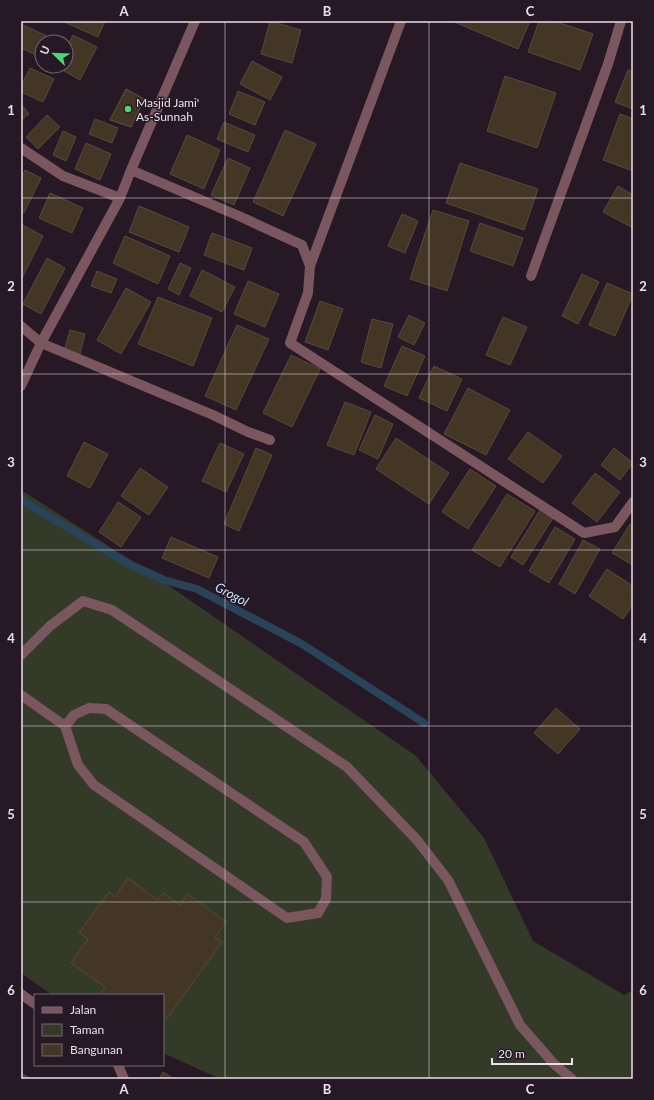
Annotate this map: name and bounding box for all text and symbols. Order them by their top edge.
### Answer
text: A [118,3,129,19]
text: B [323,3,332,19]
text: C [526,3,535,19]
north arrow [34,34,74,74]
text: U [37,44,52,56]
place label: Masjid Jami' As-Sunnah [136,95,199,124]
text: 1 [7,102,15,118]
text: 1 [639,102,647,118]
marker: Masjid Jami' As-Sunnah [123,104,133,114]
text: 2 [7,278,15,294]
text: 2 [639,278,647,294]
text: 3 [7,454,15,470]
text: 3 [639,454,647,470]
water label: Grogol [213,579,251,609]
text: 4 [7,630,15,646]
text: 4 [639,630,647,646]
text: 5 [7,806,15,822]
text: 5 [639,806,647,822]
text: 6 [7,982,15,998]
text: 6 [639,982,647,998]
legend [34,994,164,1066]
text: Jalan [70,1002,96,1017]
text: Taman [70,1022,104,1037]
scale bar [492,1040,572,1066]
text: Bangunan [70,1042,123,1057]
text: 20 m [498,1046,525,1061]
text: A [118,1081,129,1097]
text: B [323,1081,332,1097]
text: C [526,1081,535,1097]

